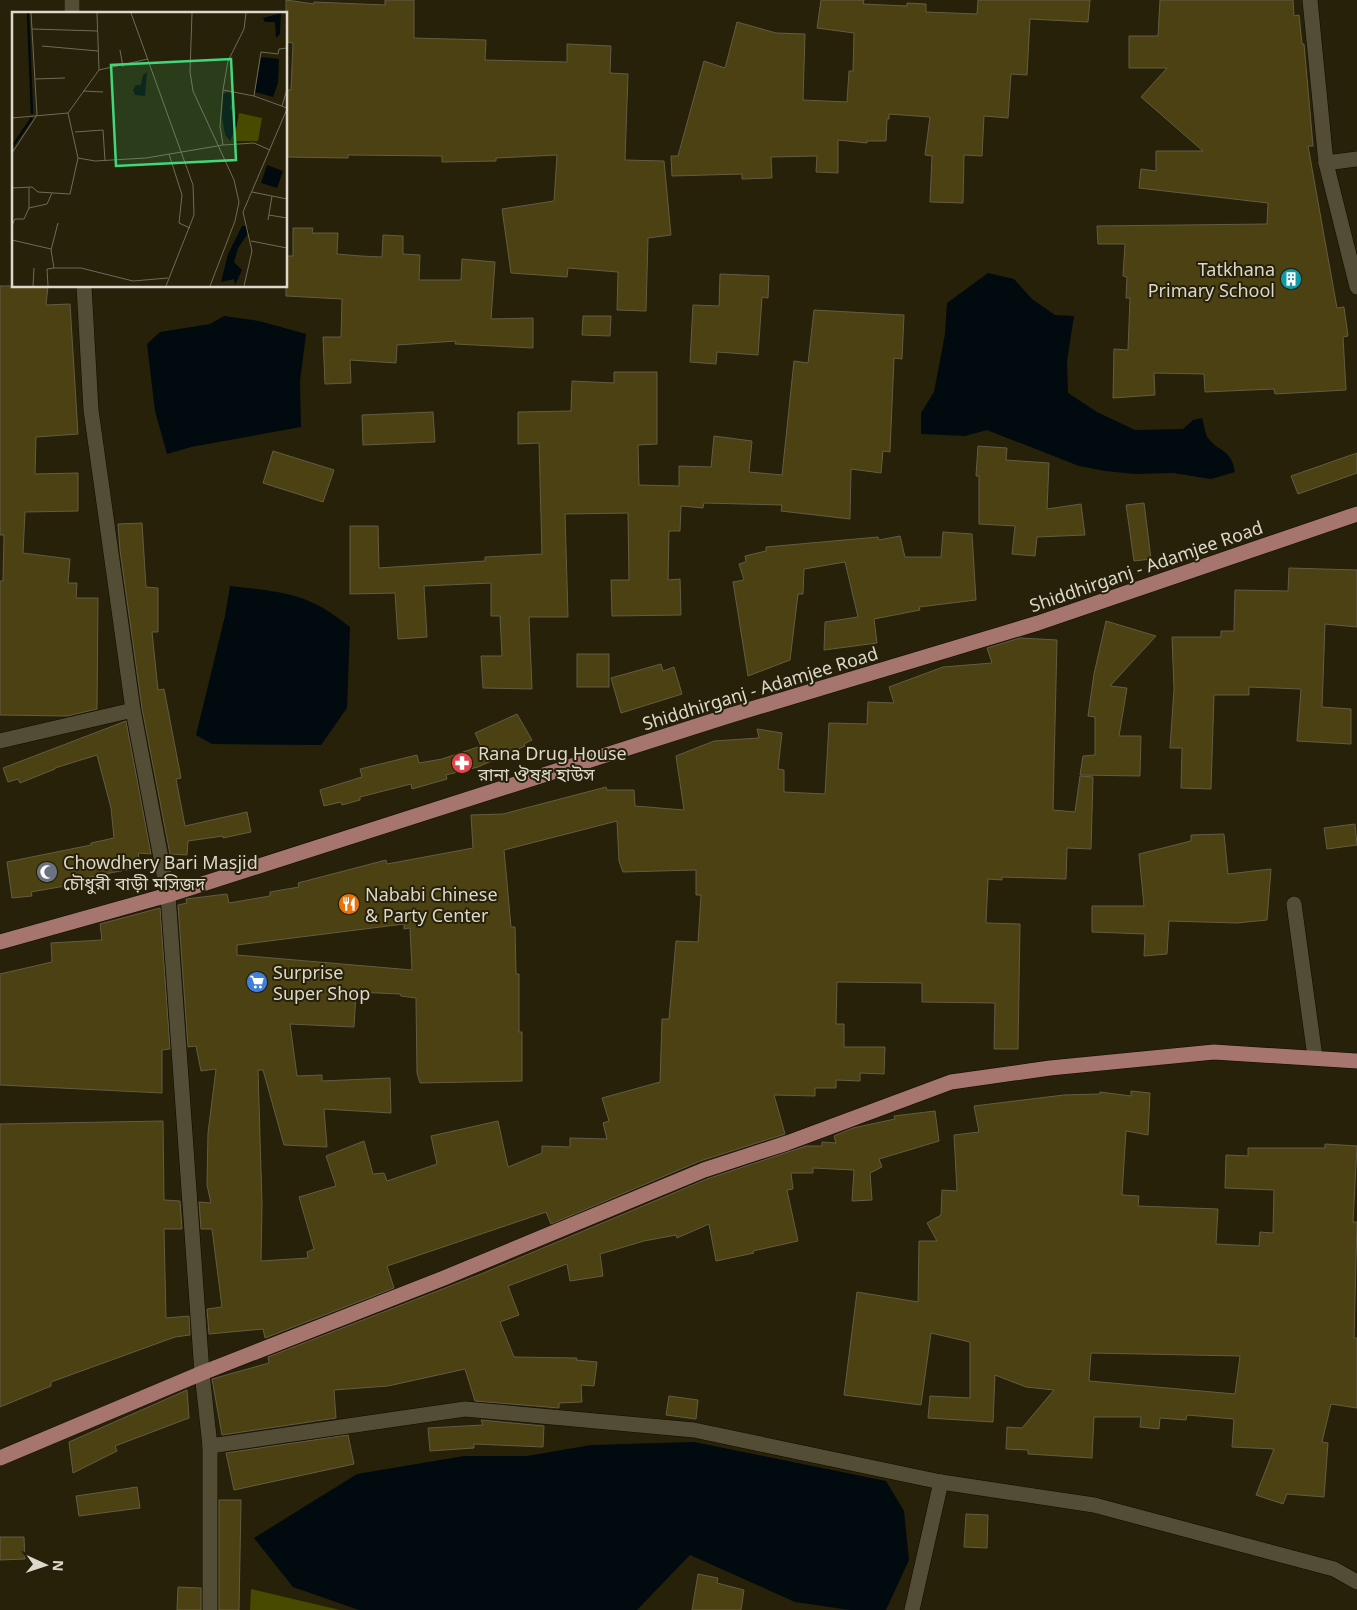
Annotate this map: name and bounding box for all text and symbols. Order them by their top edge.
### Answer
inset map [12,12,288,288]
place label: Tatkhana Primary School [1148,257,1275,302]
building icon: Tatkhana Primary School [1279,267,1303,291]
street label: Shiddhirganj - Adamjee Road [1026,515,1266,617]
street label: Shiddhirganj - Adamjee Road [639,641,881,735]
place label: Rana Drug House রানা ঔষধ হাউস [477,741,627,786]
pharmacy icon: Rana Drug House রানা ঔষধ হাউস [450,751,474,775]
place label: Chowdhery Bari Masjid চৌধুরী বাড়ী মসিজদ [63,850,258,895]
mosque icon: Chowdhery Bari Masjid চৌধুরী বাড়ী মসিজদ [35,860,59,884]
place label: Nababi Chinese & Party Center [365,882,498,927]
restaurant icon: Nababi Chinese & Party Center [337,892,361,916]
place label: Surprise Super Shop [273,960,370,1005]
supermarket icon: Surprise Super Shop [245,970,269,994]
north arrow [20,1540,70,1590]
text: N [49,1560,68,1572]

